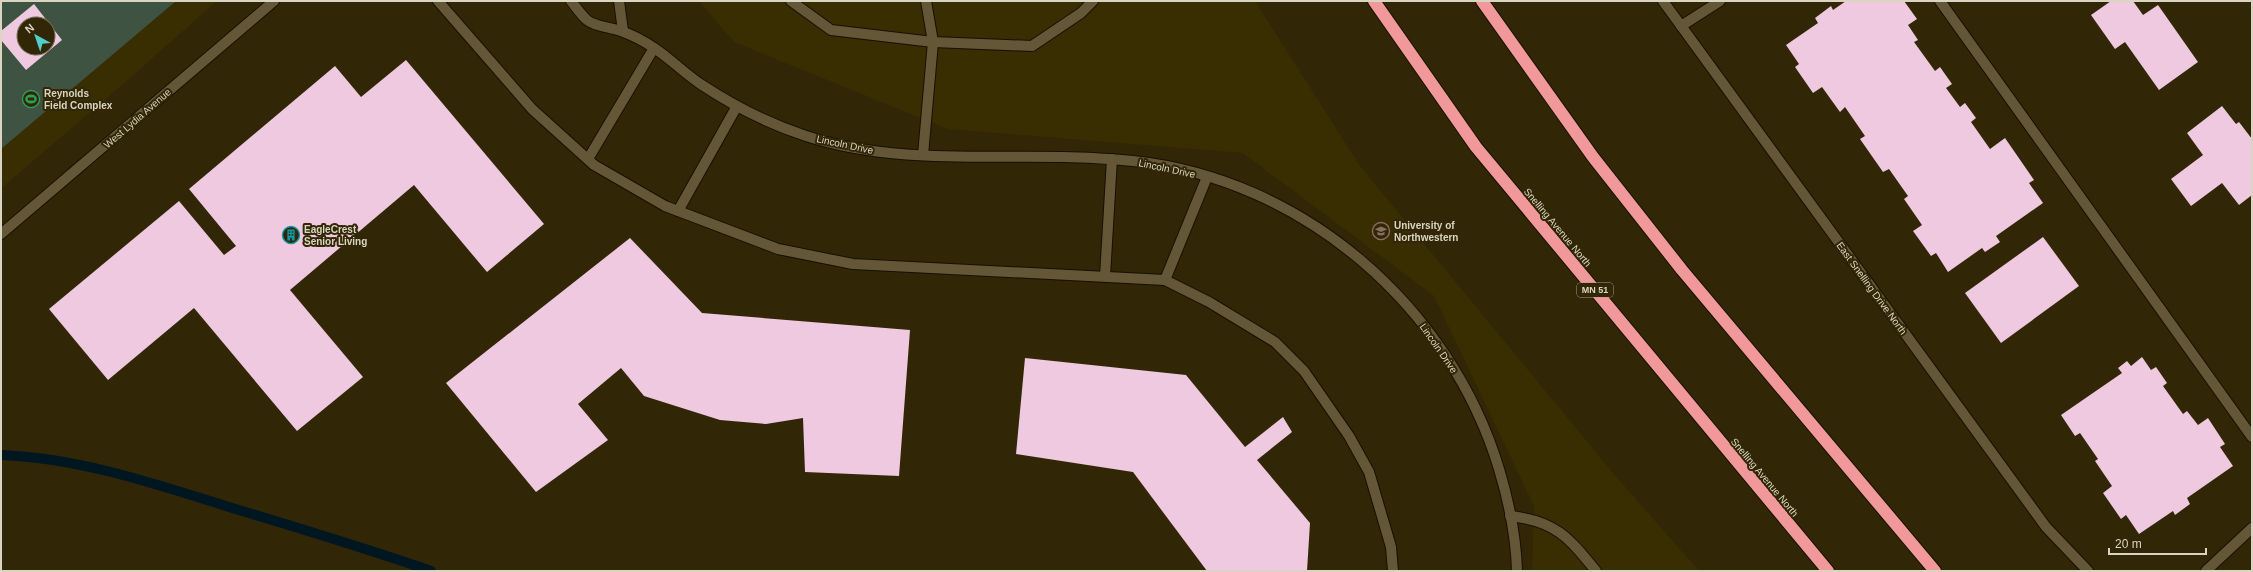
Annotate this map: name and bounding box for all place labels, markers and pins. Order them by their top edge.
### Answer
place label: Reynolds Field Complex [44,88,113,111]
sports icon: Reynolds Field Complex [21,89,41,109]
place label: University of Northwestern [1394,220,1458,243]
school or university icon: University of Northwestern [1371,221,1391,241]
place label: EagleCrest Senior Living [304,224,367,247]
building icon: EagleCrest Senior Living [281,225,301,245]

